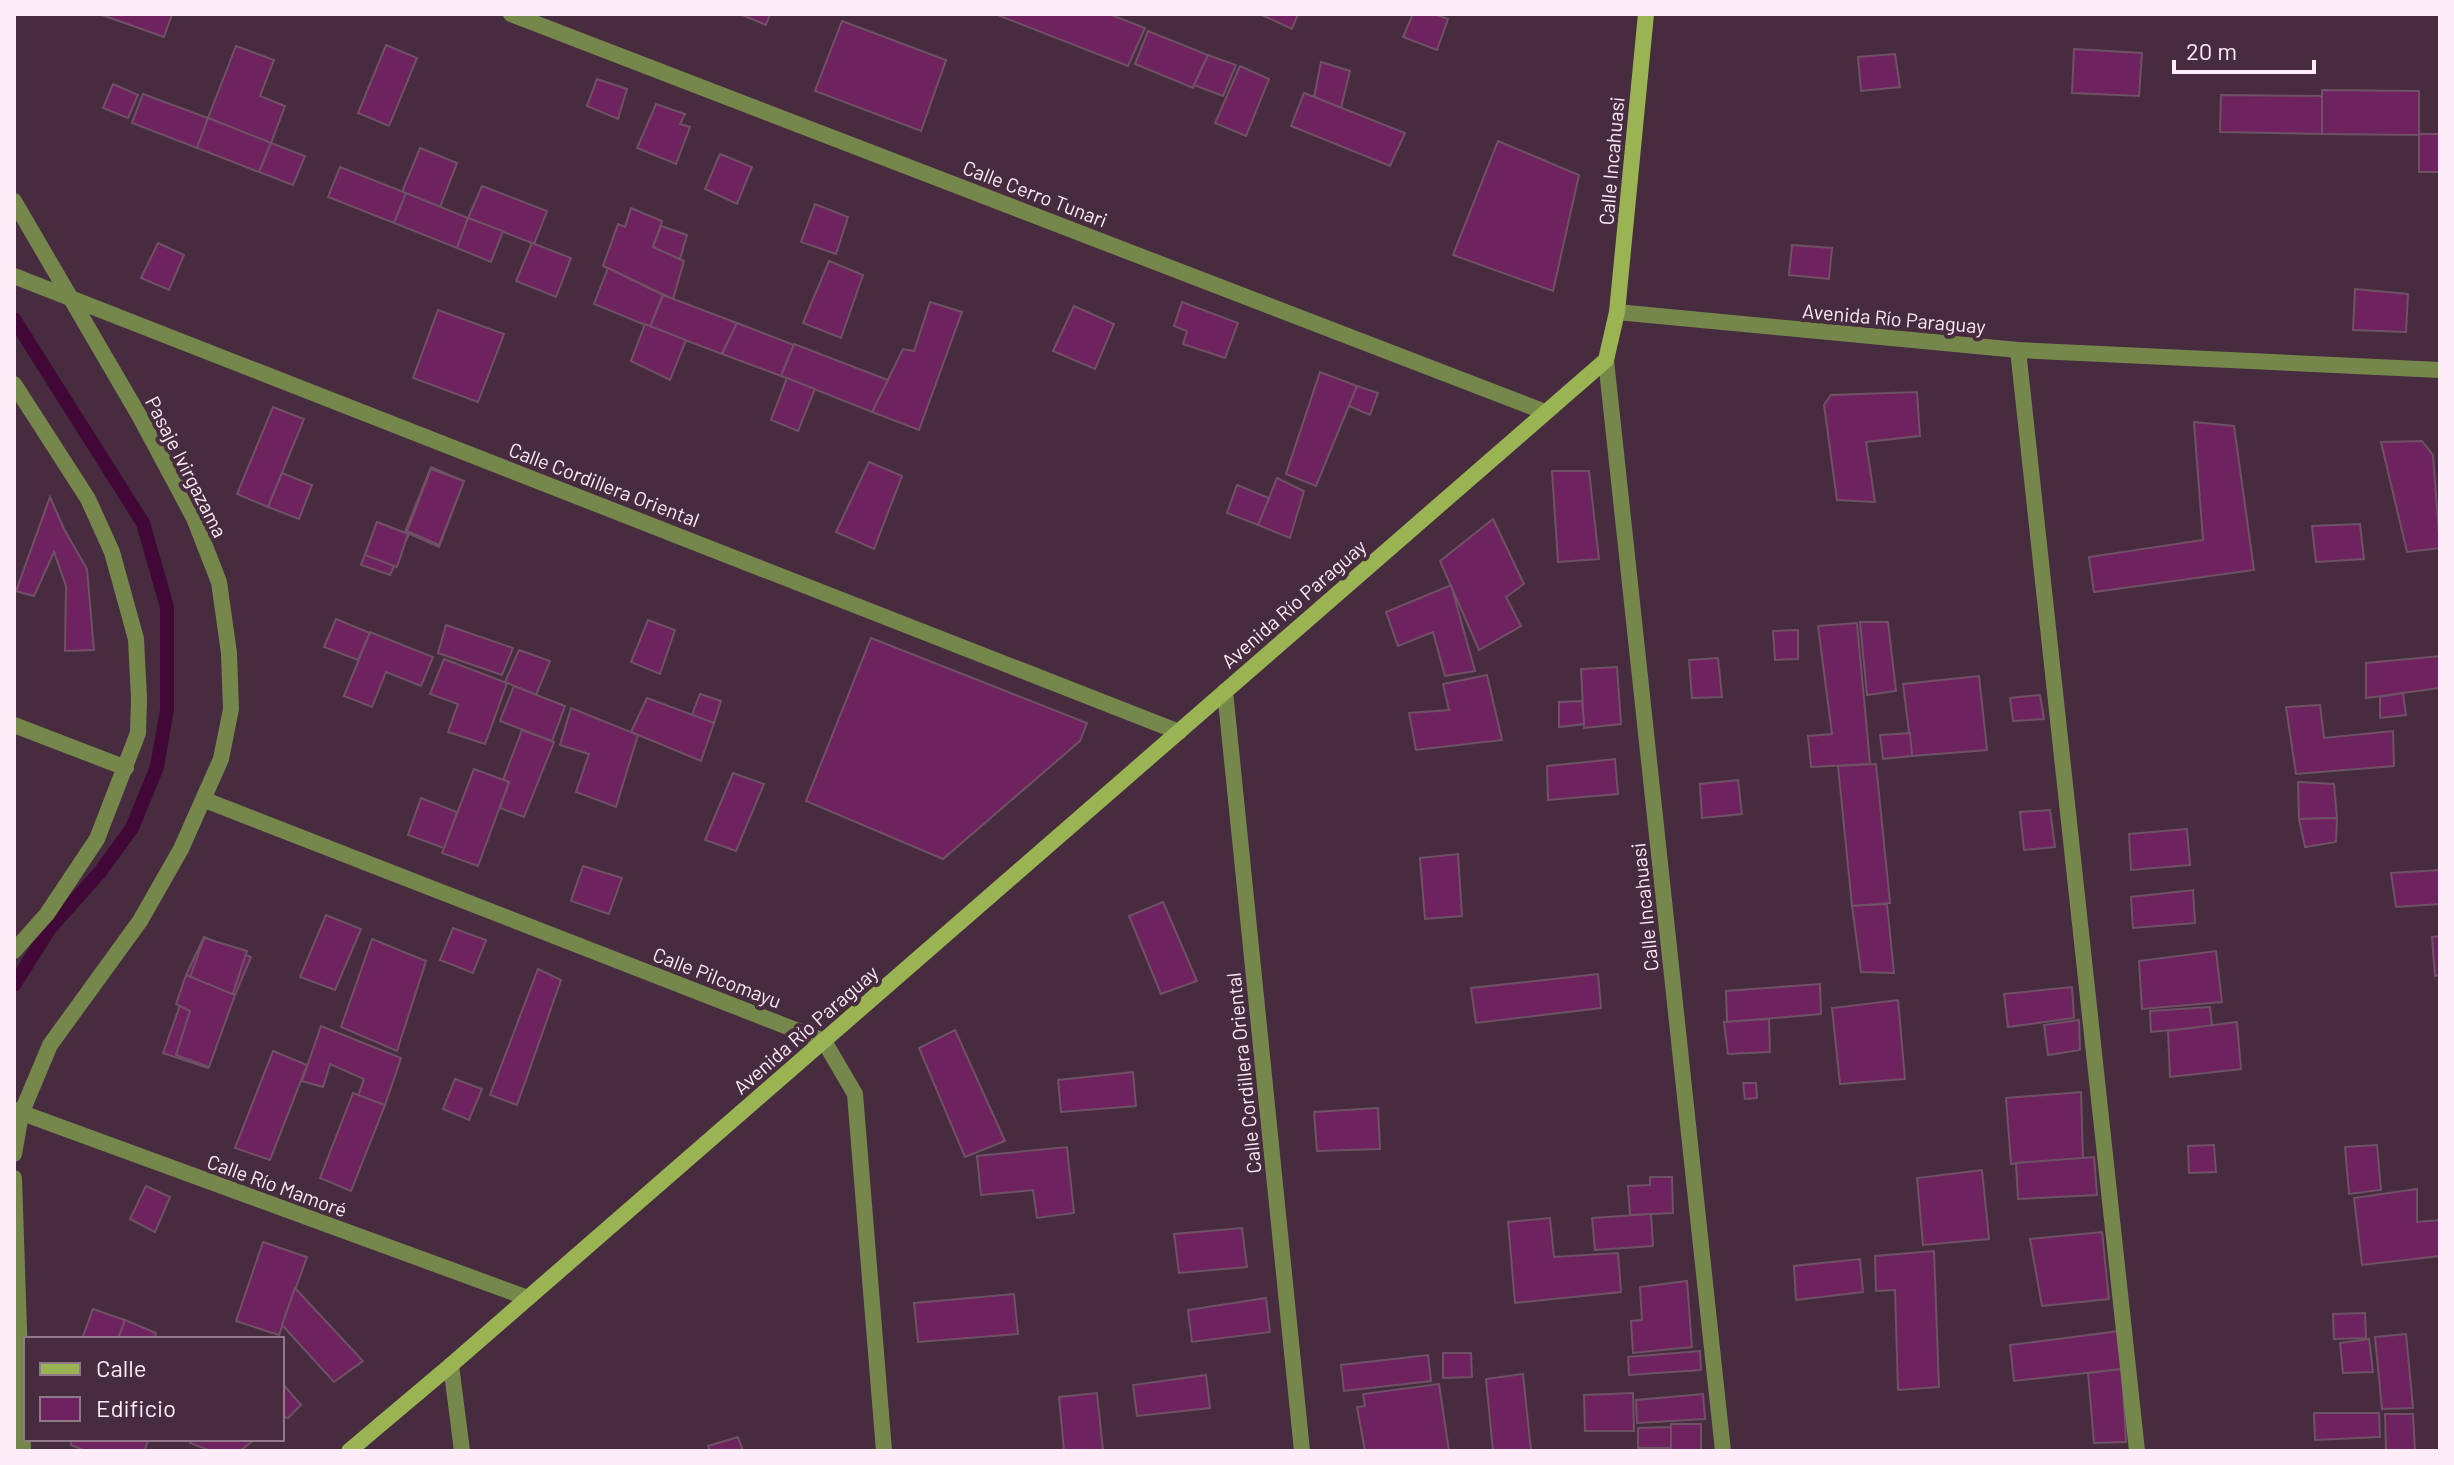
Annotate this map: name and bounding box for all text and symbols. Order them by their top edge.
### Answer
scale bar [2174,24,2314,74]
text: 20 m [2186,36,2237,65]
street label: Calle Incahuasi [1593,96,1629,226]
street label: Calle Cerro Tunari [960,154,1111,232]
street label: Avenida Río Paraguay [1801,298,1987,338]
street label: Pasaje Ivirgazama [141,392,233,541]
street label: Calle Cordillera Oriental [506,437,703,531]
street label: Avenida Río Paraguay [1216,534,1371,673]
street label: Calle Incahuasi [1625,842,1663,972]
street label: Calle Pilcomayu [650,942,785,1013]
street label: Avenida Río Paraguay [728,960,883,1099]
street label: Calle Cordillera Oriental [1221,971,1265,1175]
street label: Calle Río Mamoré [204,1149,351,1221]
legend [24,1337,284,1441]
text: Calle [96,1353,147,1382]
text: Edificio [96,1393,176,1422]

